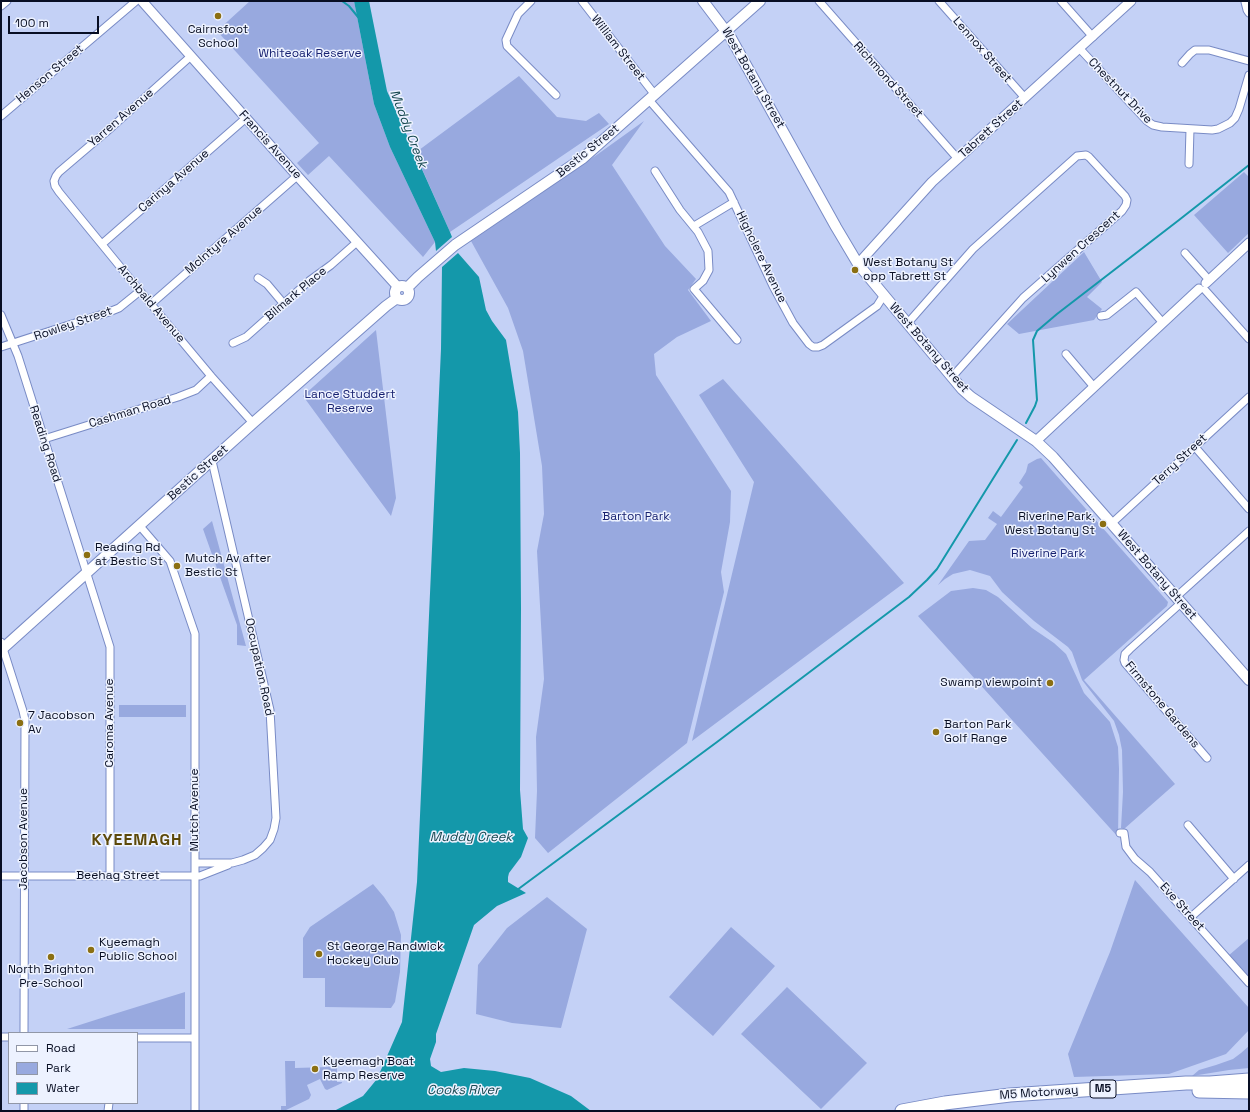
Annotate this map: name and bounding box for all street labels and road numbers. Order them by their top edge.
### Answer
street label: William Street [588,12,648,84]
street label: Lennox Street [950,14,1014,86]
street label: West Botany Street [718,25,788,131]
street label: Richmond Street [850,39,926,121]
street label: Henson Street [14,42,86,106]
street label: Chestnut Drive [1085,55,1155,127]
street label: Yarren Avenue [85,86,157,150]
street label: Tabrett Street [956,96,1026,162]
street label: Francis Avenue [236,108,304,182]
street label: Bestic Street [554,121,622,181]
street label: Carinya Avenue [136,146,212,216]
street label: McIntyre Avenue [183,203,265,277]
street label: Lynwen Crescent [1039,208,1123,286]
street label: Highclere Avenue [733,209,789,305]
street label: Archbald Avenue [114,262,188,346]
street label: Bilmark Place [262,264,330,324]
street label: West Botany Street [886,300,972,396]
street label: Rowley Street [32,304,114,344]
street label: Cashman Road [87,393,173,431]
street label: Reading Road [26,404,64,484]
street label: Terry Street [1150,431,1210,489]
street label: Bestic Street [165,442,231,504]
street label: West Botany Street [1114,527,1200,623]
street label: Occupation Road [242,617,276,717]
street label: Firmstone Gardens [1122,659,1202,751]
street label: Caroma Avenue [103,678,117,768]
street label: Mutch Avenue [188,768,202,852]
street label: Jacobson Avenue [17,788,31,890]
street label: Beehag Street [76,869,160,883]
street label: Eve Street [1157,880,1207,934]
road number: M5 [1090,1080,1116,1098]
street label: M5 Motorway [999,1083,1079,1103]

